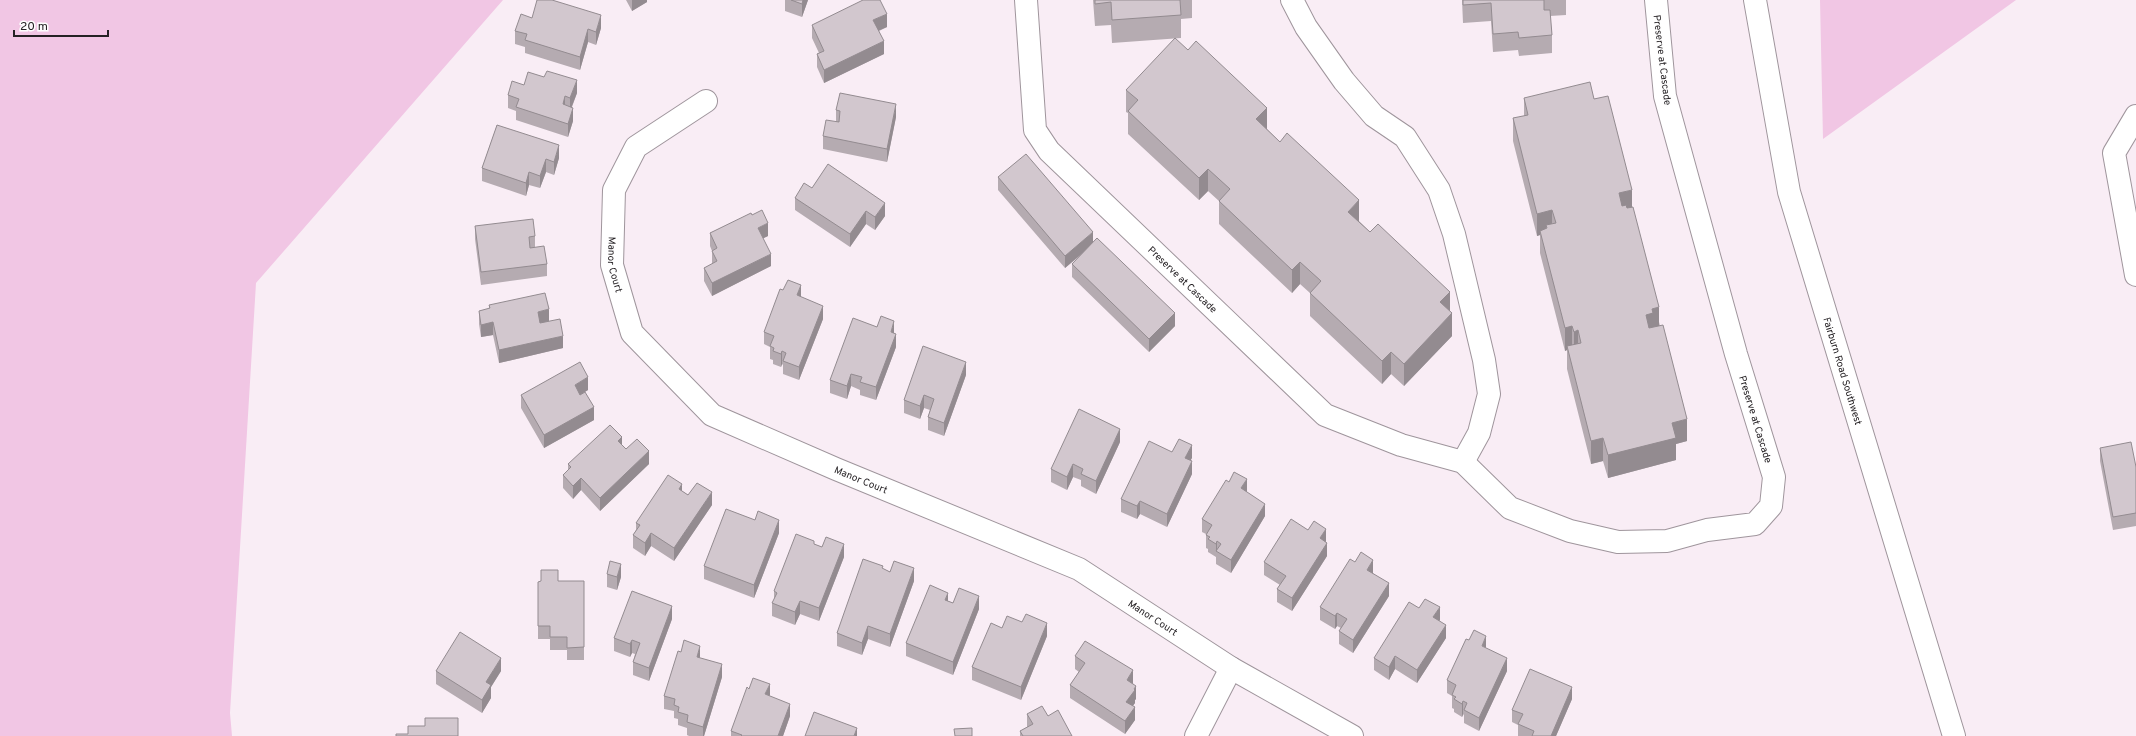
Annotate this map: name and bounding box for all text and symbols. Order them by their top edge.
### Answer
scale bar [14,12,108,38]
street label: Preserve at Cascade [1650,14,1674,106]
text: 20 m [20,19,48,35]
street label: Manor Court [604,237,625,294]
street label: Preserve at Cascade [1145,244,1219,316]
street label: Fairburn Road Southwest [1819,316,1864,427]
street label: Preserve at Cascade [1735,374,1774,465]
street label: Manor Court [832,464,889,498]
street label: Manor Court [1125,598,1180,639]

